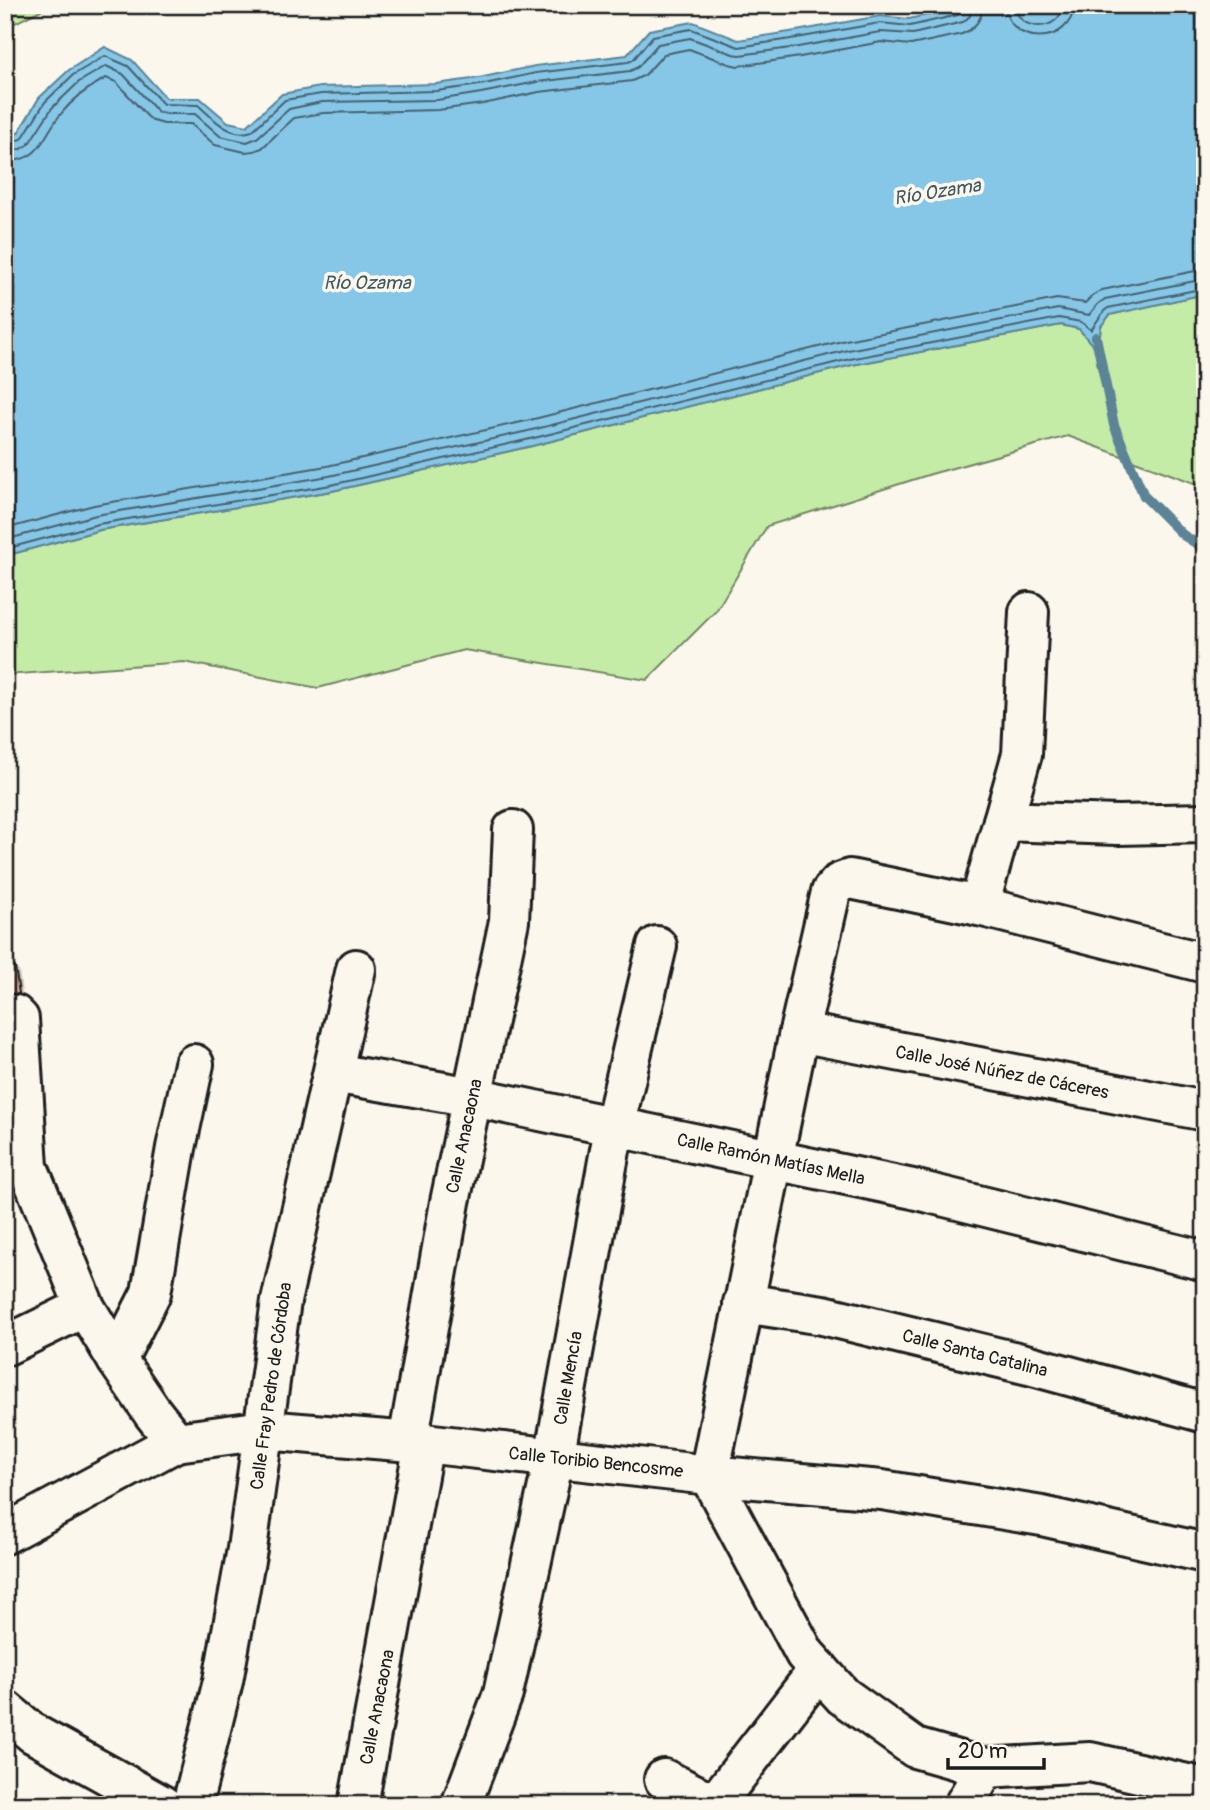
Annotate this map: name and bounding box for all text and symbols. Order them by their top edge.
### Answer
water label: Río Ozama [892,173,983,211]
water label: Río Ozama [323,271,412,295]
street label: Calle José Núñez de Cáceres [893,1041,1111,1104]
street label: Calle Anacaona [441,1077,488,1196]
street label: Calle Ramón Matías Mella [675,1128,867,1191]
street label: Calle Fray Pedro de Córdoba [246,1281,297,1491]
street label: Calle Santa Catalina [900,1324,1050,1383]
street label: Calle Mencía [549,1329,588,1427]
street label: Calle Toribio Bencosme [507,1442,685,1483]
street label: Calle Anacaona [355,1648,400,1767]
scale bar [948,1726,1044,1770]
text: 20 m [958,1738,1007,1765]

